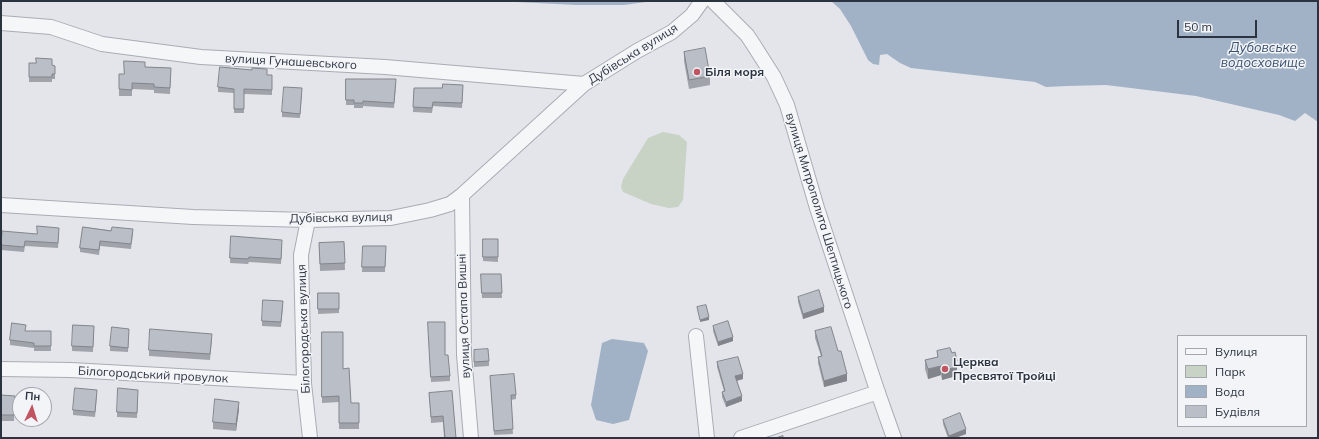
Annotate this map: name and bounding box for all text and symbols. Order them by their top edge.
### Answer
scale bar [1179,12,1259,38]
text: 50 m [1184,19,1212,34]
street label: Дубівська вулиця [586,21,680,87]
water label: Дубовське водосховище [1221,40,1305,71]
street label: вулиця Гунашевського [225,51,357,73]
place label: Біля моря [705,65,764,79]
marker: Біля моря [692,67,702,77]
street label: вулиця Митрополита Шептицького [782,111,856,311]
street label: Дубівська вулиця [289,210,393,226]
street label: вулиця Остапа Вишні [455,253,473,379]
street label: Білогородська вулиця [295,264,313,394]
legend [1177,335,1307,427]
text: Вулиця [1215,344,1257,359]
place label: Церква Пресвятої Тройці [953,355,1056,383]
street label: Білогородський провулок [78,364,228,386]
marker: Церква Пресвятої Тройці [940,364,950,374]
text: Парк [1215,364,1245,379]
text: Вода [1215,384,1245,399]
north arrow [12,387,52,427]
text: Пн [25,389,41,404]
text: Будівля [1215,404,1260,419]

